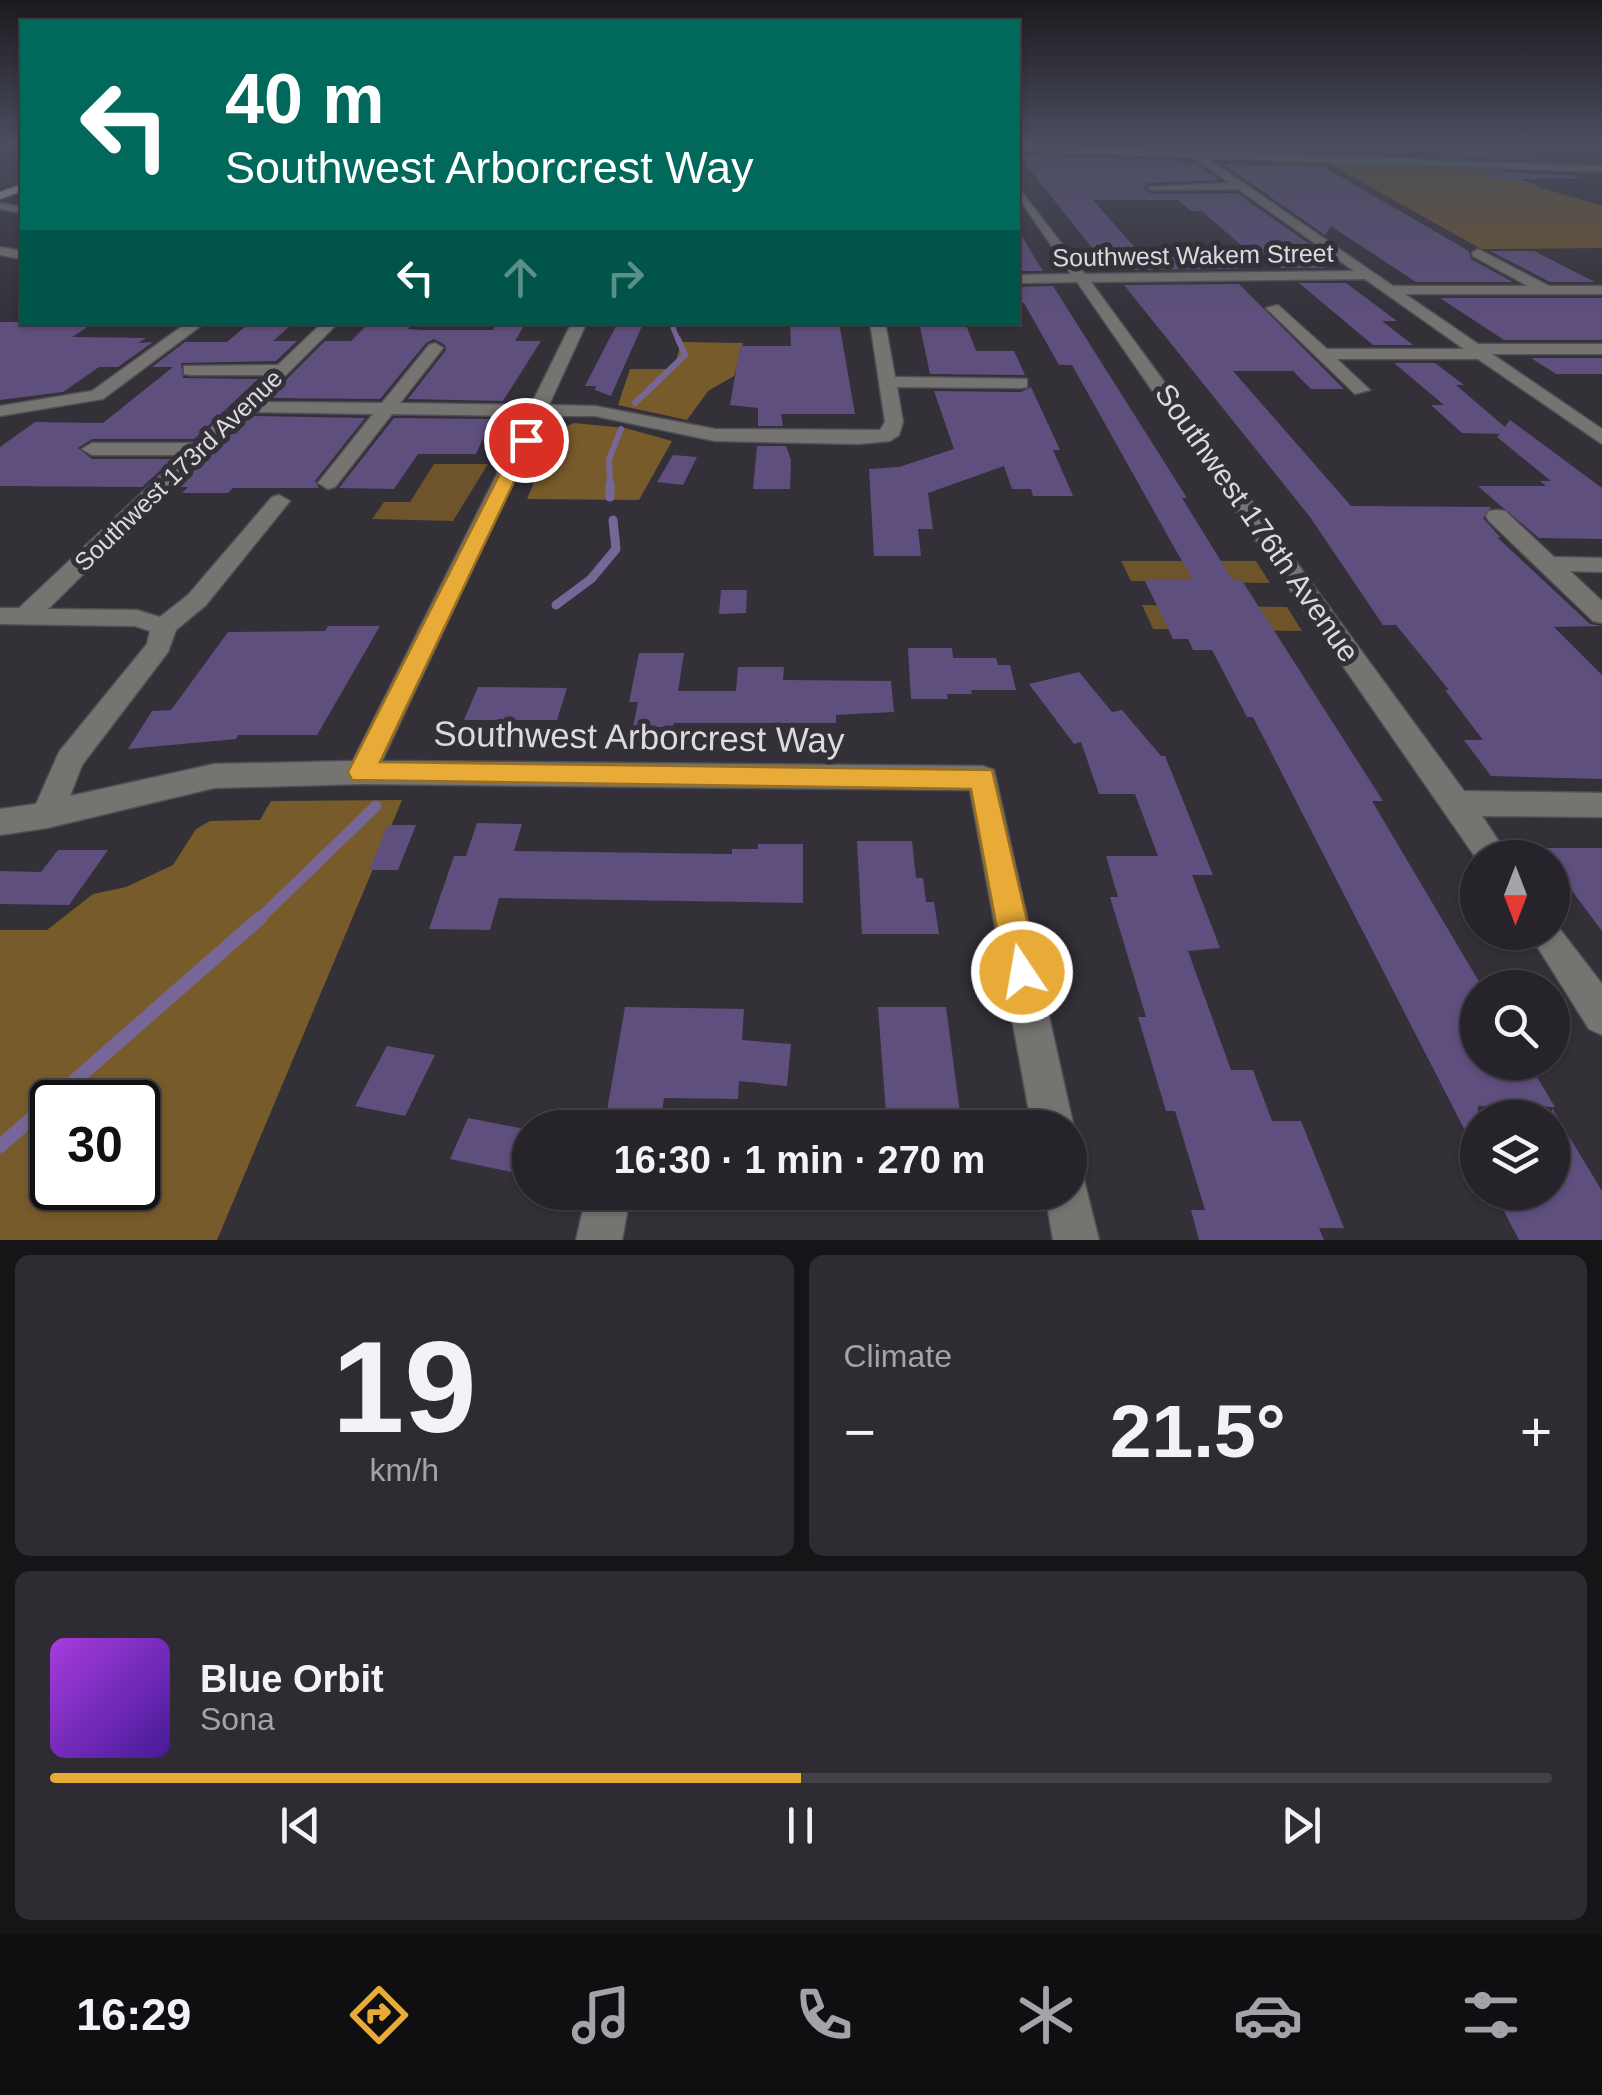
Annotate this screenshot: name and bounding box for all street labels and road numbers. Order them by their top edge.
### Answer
street label: Southwest Wakem Street [1052,239,1334,271]
street label: Southwest 173rd Avenue [68,364,288,576]
street label: Southwest 176th Avenue [1149,378,1366,668]
street label: Southwest Arborcrest Way [433,713,845,760]

